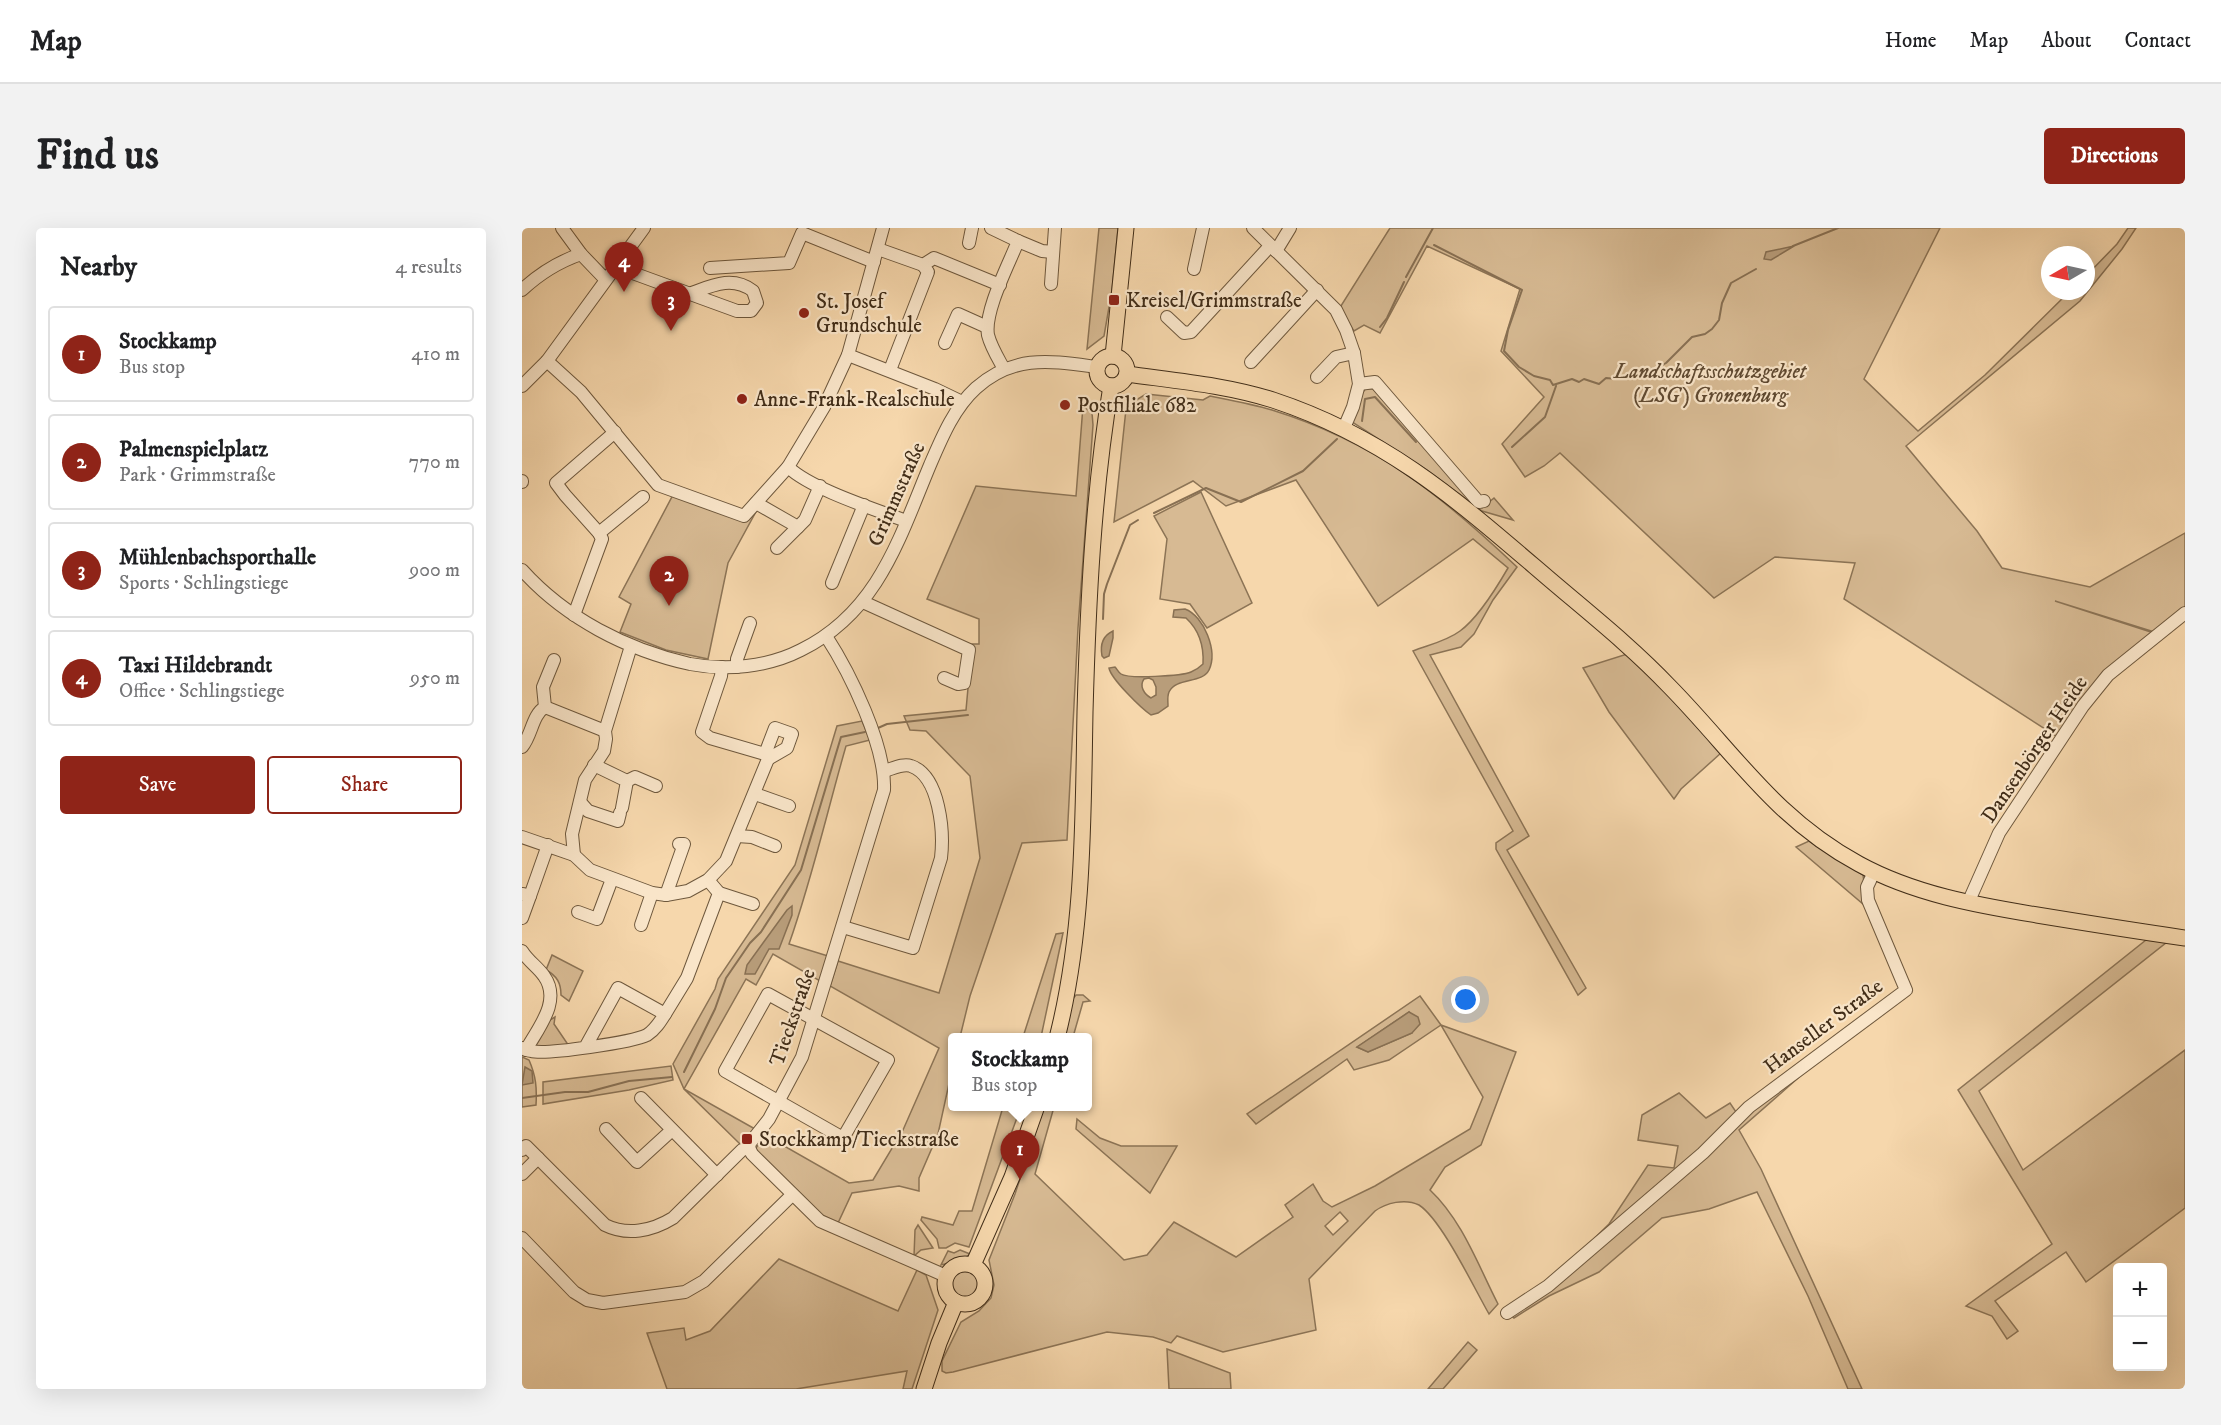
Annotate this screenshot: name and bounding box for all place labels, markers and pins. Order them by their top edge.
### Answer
pin: 4 [604,242,644,292]
pin: 3 [652,282,690,331]
place label: Kreisel/Grimmstraße [1126,288,1302,314]
place label: St. Josef Grundschule [816,289,922,339]
marker: Kreisel/Grimmstraße [1107,293,1121,307]
marker: St. Josef Grundschule [797,306,811,320]
place label: Anne-Frank-Realschule [754,387,955,413]
marker: Anne-Frank-Realschule [735,392,749,406]
place label: Postfiliale 682 [1077,393,1197,419]
marker: Postfiliale 682 [1058,398,1072,412]
pin: 2 [650,556,688,606]
place label: Stockkamp/Tieckstraße [759,1127,959,1153]
pin: 1 [1000,1130,1040,1180]
marker: Stockkamp/Tieckstraße [740,1132,754,1146]

